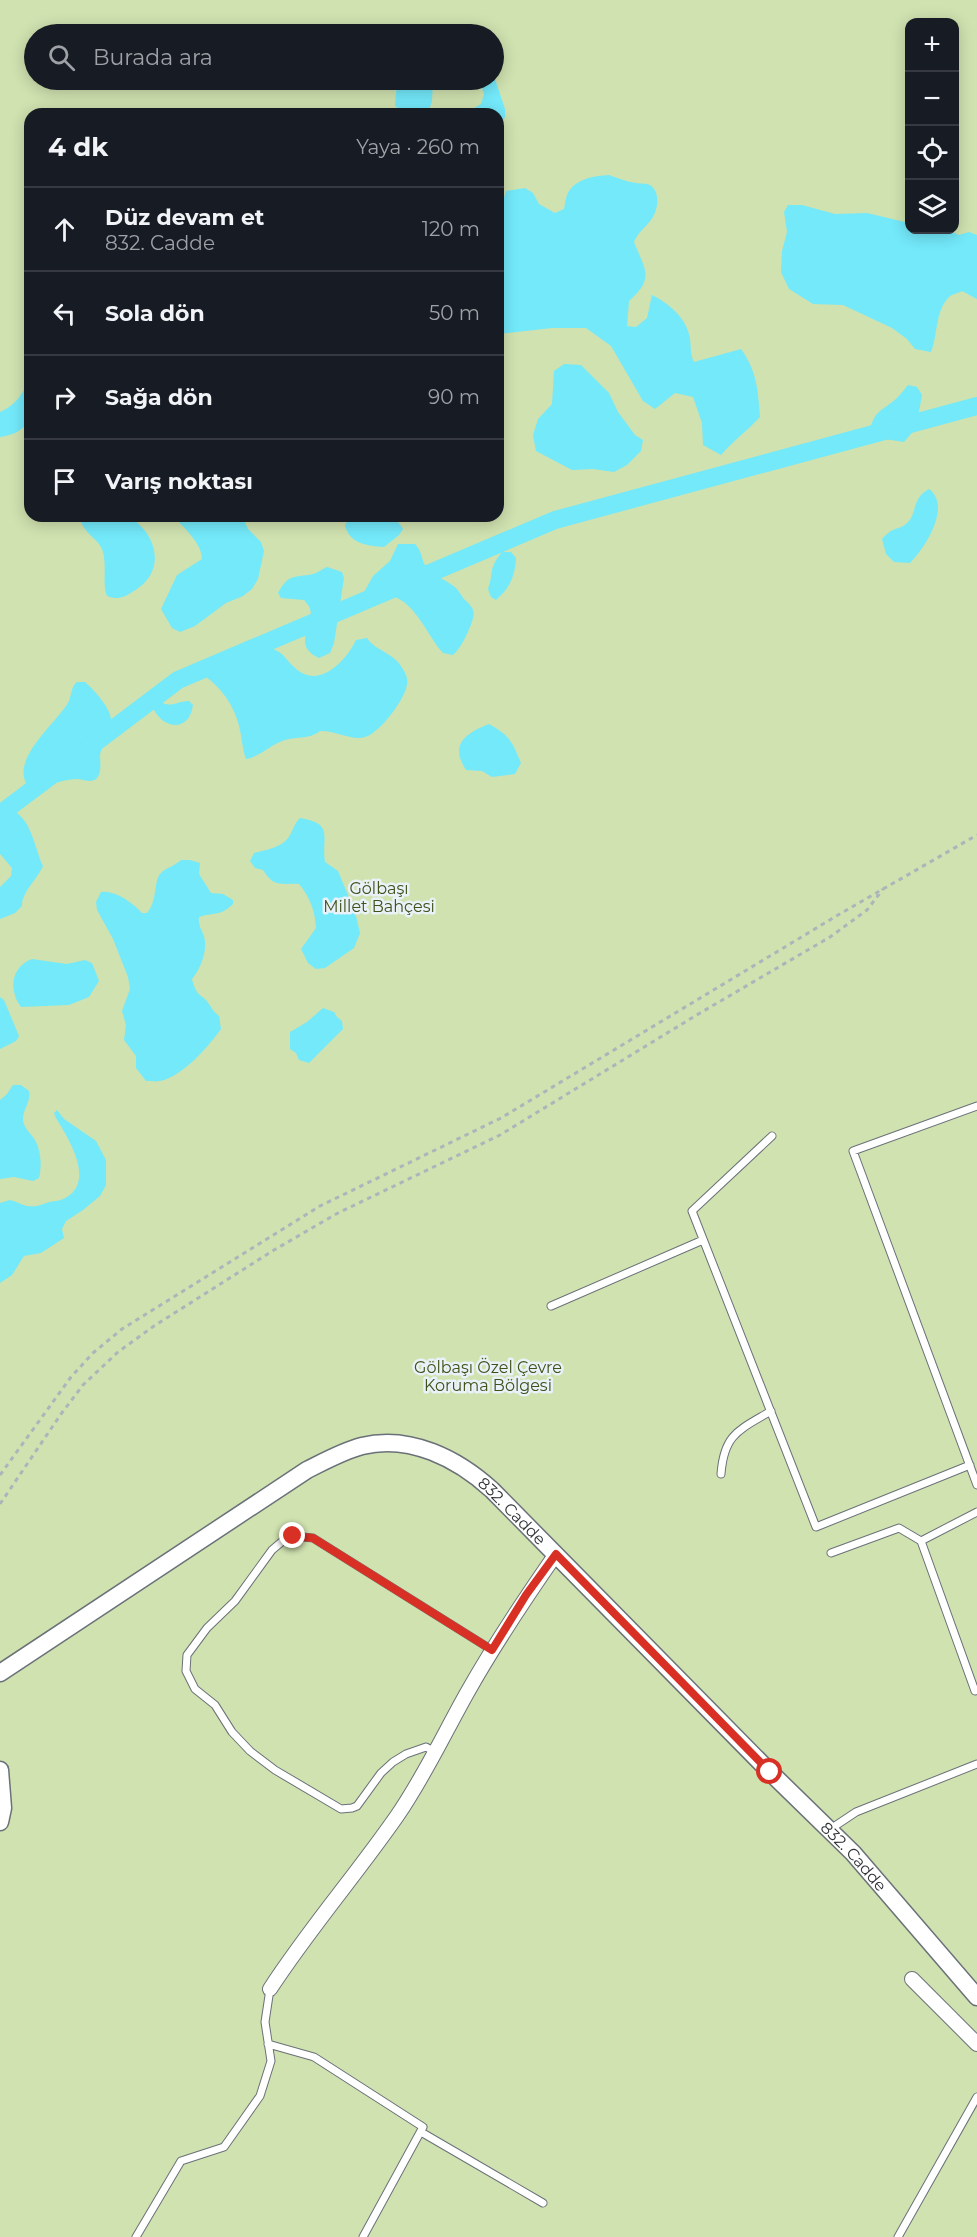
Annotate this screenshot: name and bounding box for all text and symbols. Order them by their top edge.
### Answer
map controls [905,18,959,234]
button: + [905,18,959,72]
search box [24,24,504,90]
icon: search [45,41,78,74]
text: Burada ara [93,44,213,71]
button: − [905,72,959,126]
button: locate [905,126,959,180]
text: 4 dk [48,131,108,163]
text: Yaya · 260 m [356,135,480,159]
button: layers [905,180,959,234]
text: Düz devam et [105,204,264,231]
icon: ahead [48,213,81,246]
text: 120 m [422,217,480,241]
text: 832. Cadde [105,231,215,255]
icon: left [48,297,81,330]
text: Sola dön [105,300,205,327]
text: 50 m [429,301,480,325]
icon: right [48,381,81,414]
text: Sağa dön [105,384,213,411]
text: 90 m [428,385,480,409]
icon: arrive [48,465,81,498]
text: Varış noktası [105,468,253,495]
park label: Gölbaşı Millet Bahçesi [323,879,435,916]
park label: Gölbaşı Özel Çevre Koruma Bölgesi [414,1357,562,1395]
street label: 832. Cadde [474,1473,550,1549]
route end [279,1522,305,1548]
route start [756,1758,782,1784]
street label: 832. Cadde [817,1818,891,1895]

